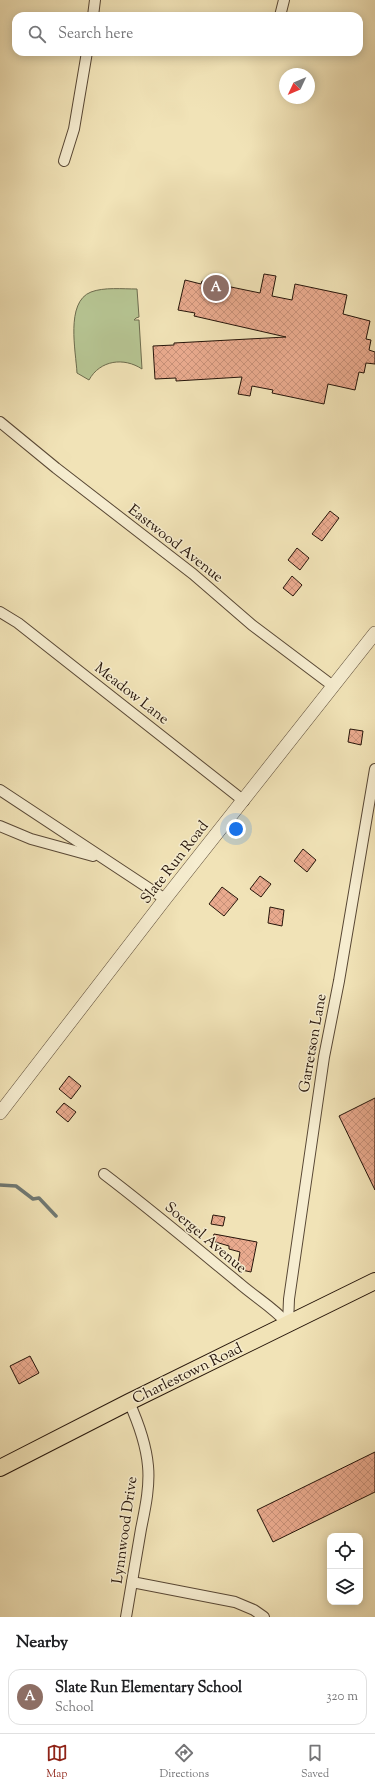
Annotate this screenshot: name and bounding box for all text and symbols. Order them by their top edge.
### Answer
search box [12,12,363,56]
icon: search [26,23,48,45]
text: Search here [58,24,133,45]
north arrow [279,68,315,104]
pin: A [203,273,229,303]
street label: Eastwood Avenue [123,500,227,588]
street label: Meadow Lane [89,658,173,730]
street label: Slate Run Road [136,817,215,909]
your location [226,819,246,839]
street label: Garretson Lane [294,992,333,1094]
street label: Soergel Avenue [159,1198,251,1279]
street label: Charlestown Road [129,1338,247,1410]
street label: Lynnwood Drive [108,1475,143,1585]
map controls [327,1533,363,1605]
button: locate [327,1533,363,1569]
button: layers [327,1569,363,1605]
text: Nearby [16,1631,68,1655]
text: Slate Run Elementary School [55,1678,242,1699]
text: A [25,1688,35,1706]
text: 320 m [326,1688,358,1706]
text: School [55,1699,94,1717]
tab: Map [46,1742,68,1782]
tab: Directions [160,1742,209,1782]
tab: Saved [301,1742,329,1782]

